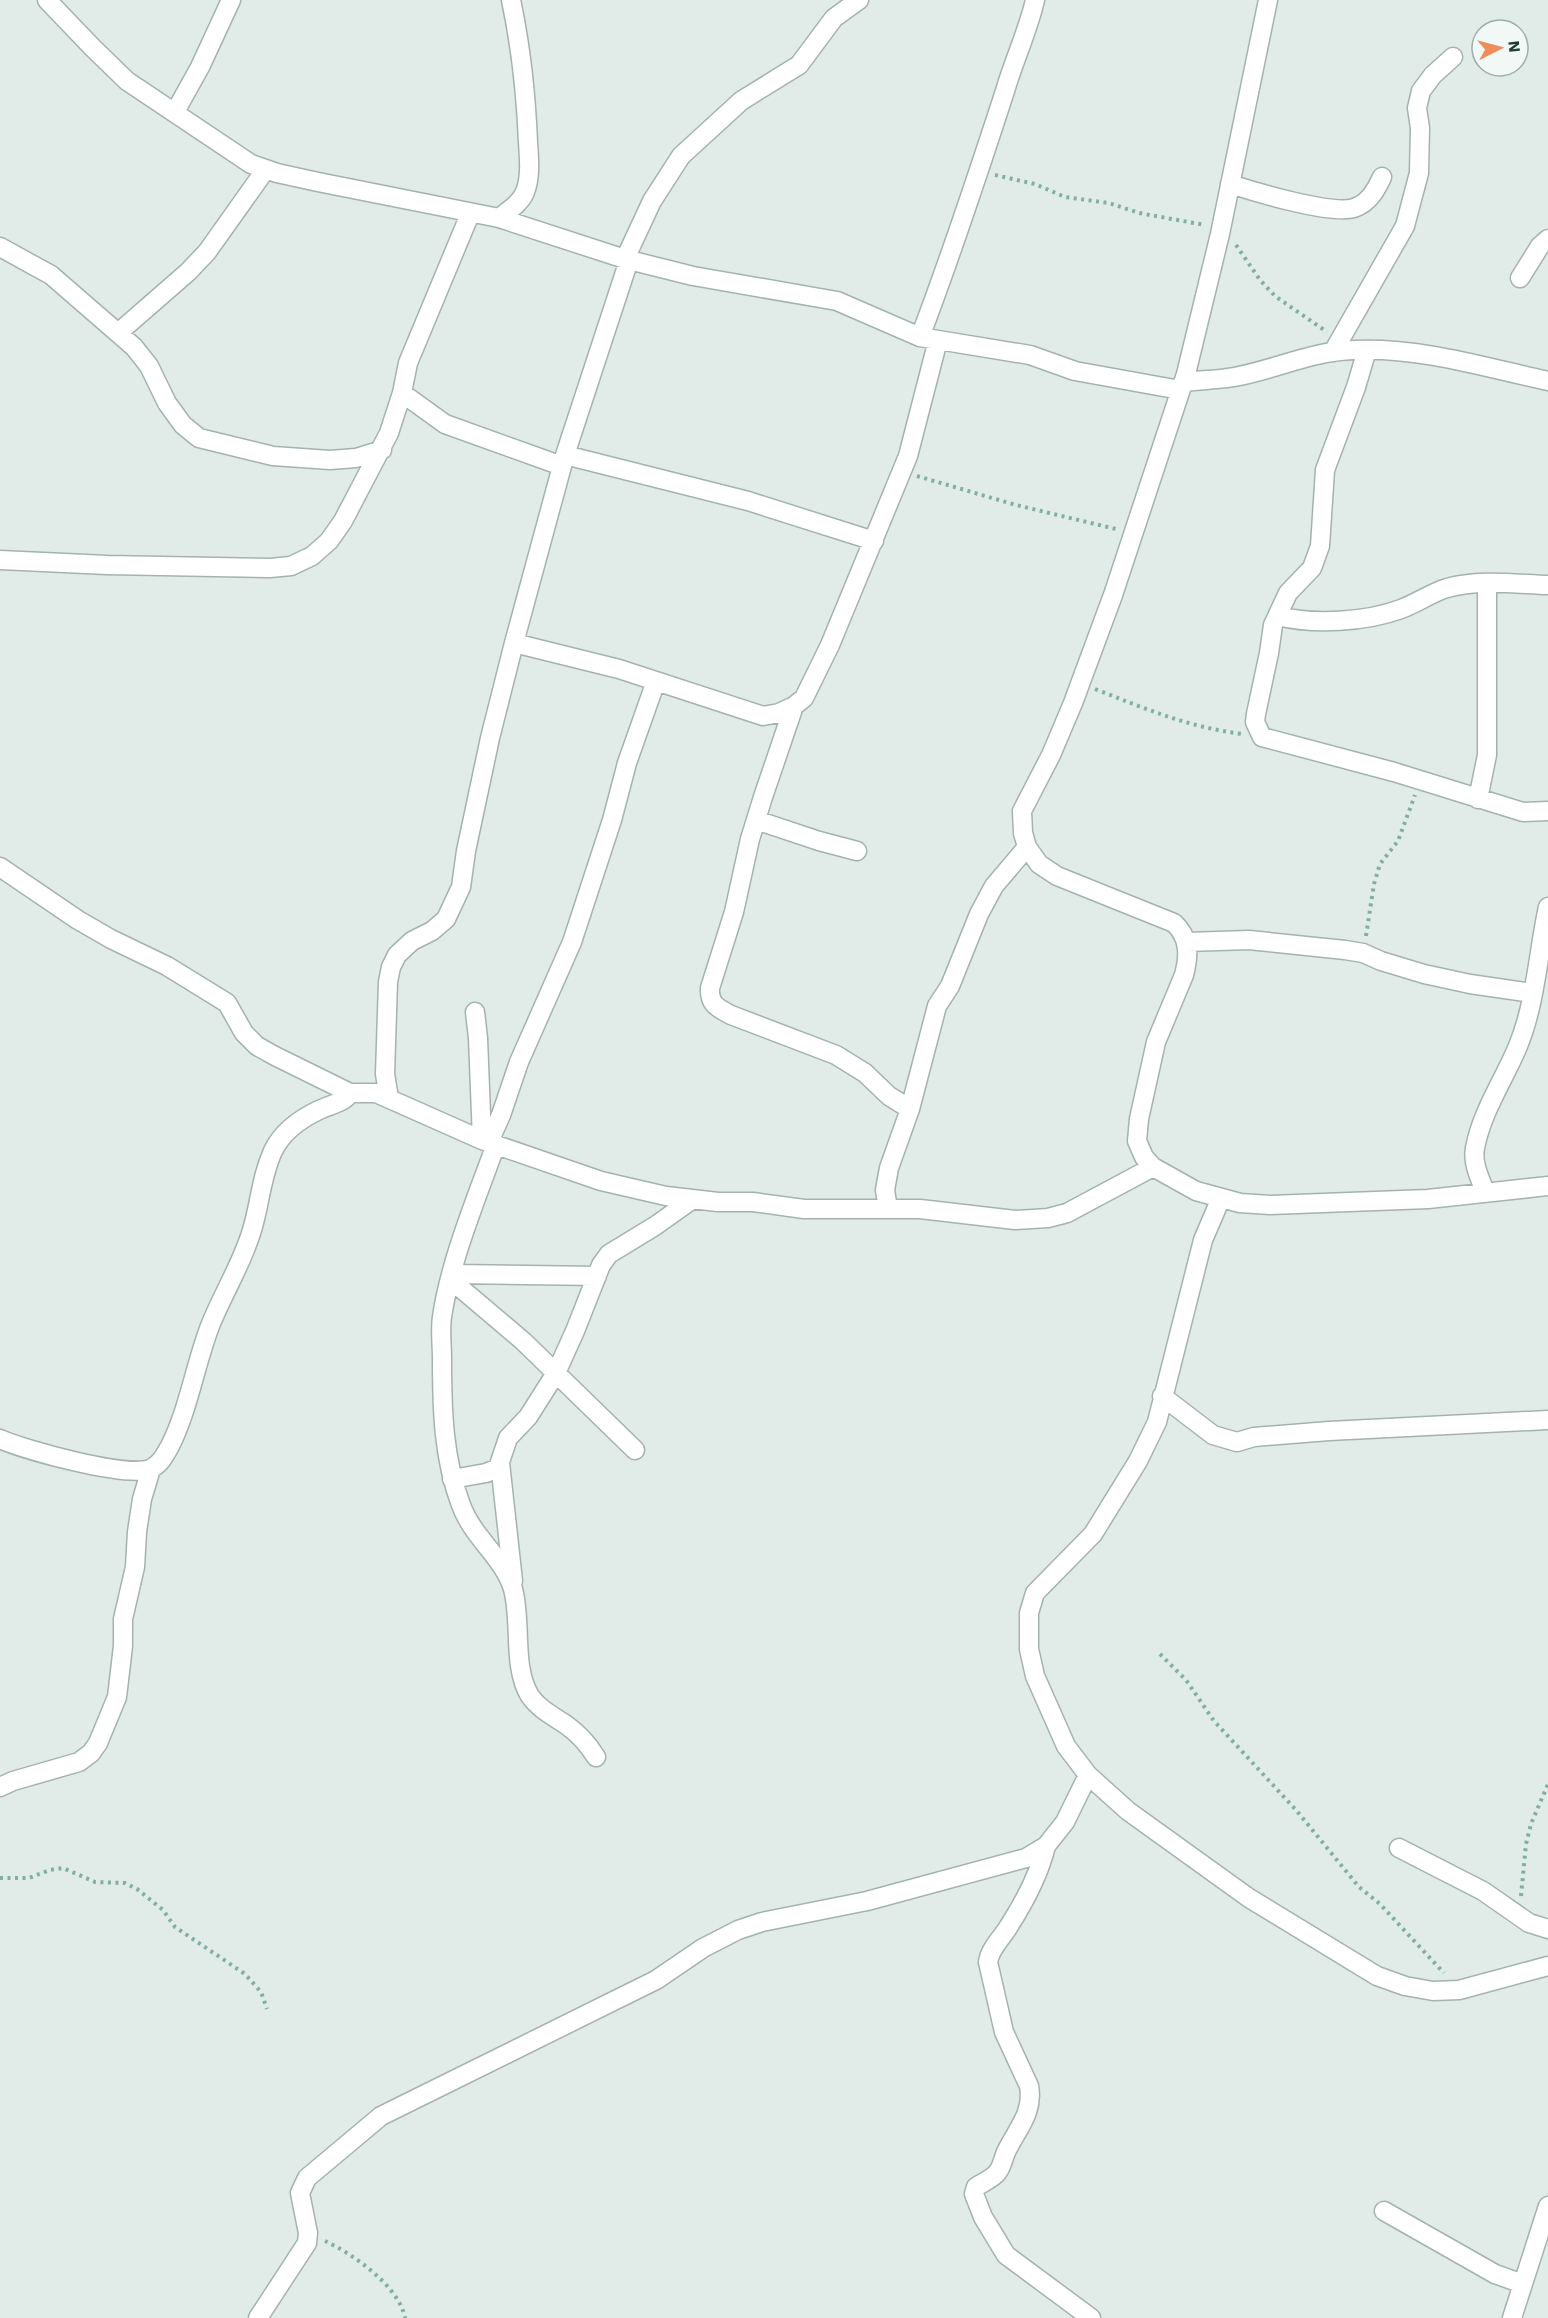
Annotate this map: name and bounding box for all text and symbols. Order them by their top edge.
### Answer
north arrow [1470,18,1530,78]
text: N [1504,40,1524,53]

